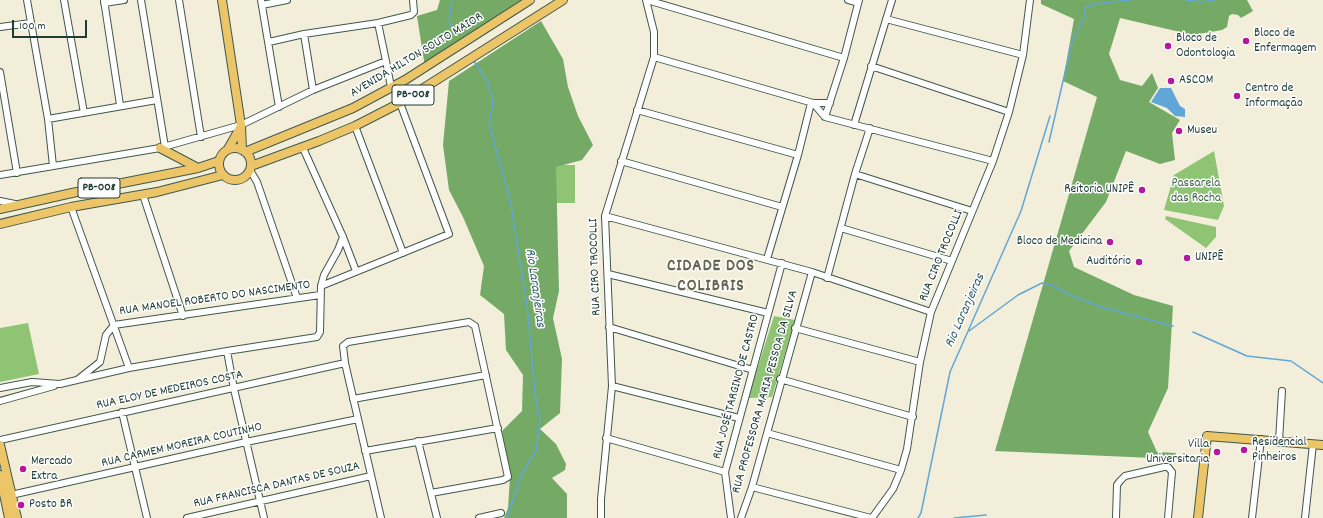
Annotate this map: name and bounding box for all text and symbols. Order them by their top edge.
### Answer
street label: AVENIDA HILTON SOUTO MAIOR [348,10,486,102]
scale bar [14,12,89,38]
text: 100 m [19,18,46,35]
place label: Bloco de Enfermagem [1254,26,1316,57]
place label: Bloco de Odontologia [1176,31,1235,62]
marker: Bloco de Enfermagem [1241,36,1251,46]
marker: Bloco de Odontologia [1163,41,1173,51]
place label: ASCOM [1179,73,1213,89]
marker: ASCOM [1166,76,1176,86]
place label: Centro de Informação [1245,81,1303,112]
road number: PB-008 [392,85,434,105]
marker: Centro de Informação [1232,91,1242,101]
place label: Museu [1187,123,1217,139]
marker: Museu [1174,126,1184,136]
park label: Passarela das Rocha [1171,176,1221,207]
road number: PB-008 [78,178,120,198]
place label: Reitoria UNIPÊ [1064,182,1134,198]
marker: Reitoria UNIPÊ [1137,185,1147,195]
street label: RUA CIRO TROCOLLI [917,208,967,304]
street label: RUA CIRO TROCOLLI [587,218,605,316]
place label: Bloco de Medicina [1017,234,1102,250]
marker: Bloco de Medicina [1105,237,1115,247]
water label: Rio Laranjeiras [520,248,548,328]
place label: UNIPÊ [1195,250,1224,266]
marker: UNIPÊ [1182,253,1192,263]
place label: Auditório [1086,254,1131,270]
marker: Auditório [1134,257,1144,267]
district label: CIDADE DOS COLIBRIS [667,258,755,298]
water label: Rio Laranjeiras [942,271,990,351]
street label: RUA MANOEL ROBERTO DO NASCIMENTO [118,278,312,320]
street label: RUA PROFESSORA MARIA PESSOA DA SILVA [729,289,803,495]
street label: RUA JOSÉ TARGINO DE CASTRO [710,313,764,461]
street label: RUA ELOY DE MEDEIROS COSTA [95,368,245,414]
street label: RUA CARMEM MOREIRA COUTINHO [100,420,264,472]
place label: Residencial Pinheiros [1252,435,1307,466]
place label: Villa Universitaria [1146,437,1209,468]
marker: Residencial Pinheiros [1239,445,1249,455]
marker: Villa Universitaria [1212,447,1222,457]
place label: Mercado Extra [31,454,72,485]
street label: RUA FRANCISCA DANTAS DE SOUZA [192,459,362,513]
marker: Mercado Extra [18,464,28,474]
place label: Posto BR [29,497,72,513]
marker: Posto BR [16,500,26,510]

